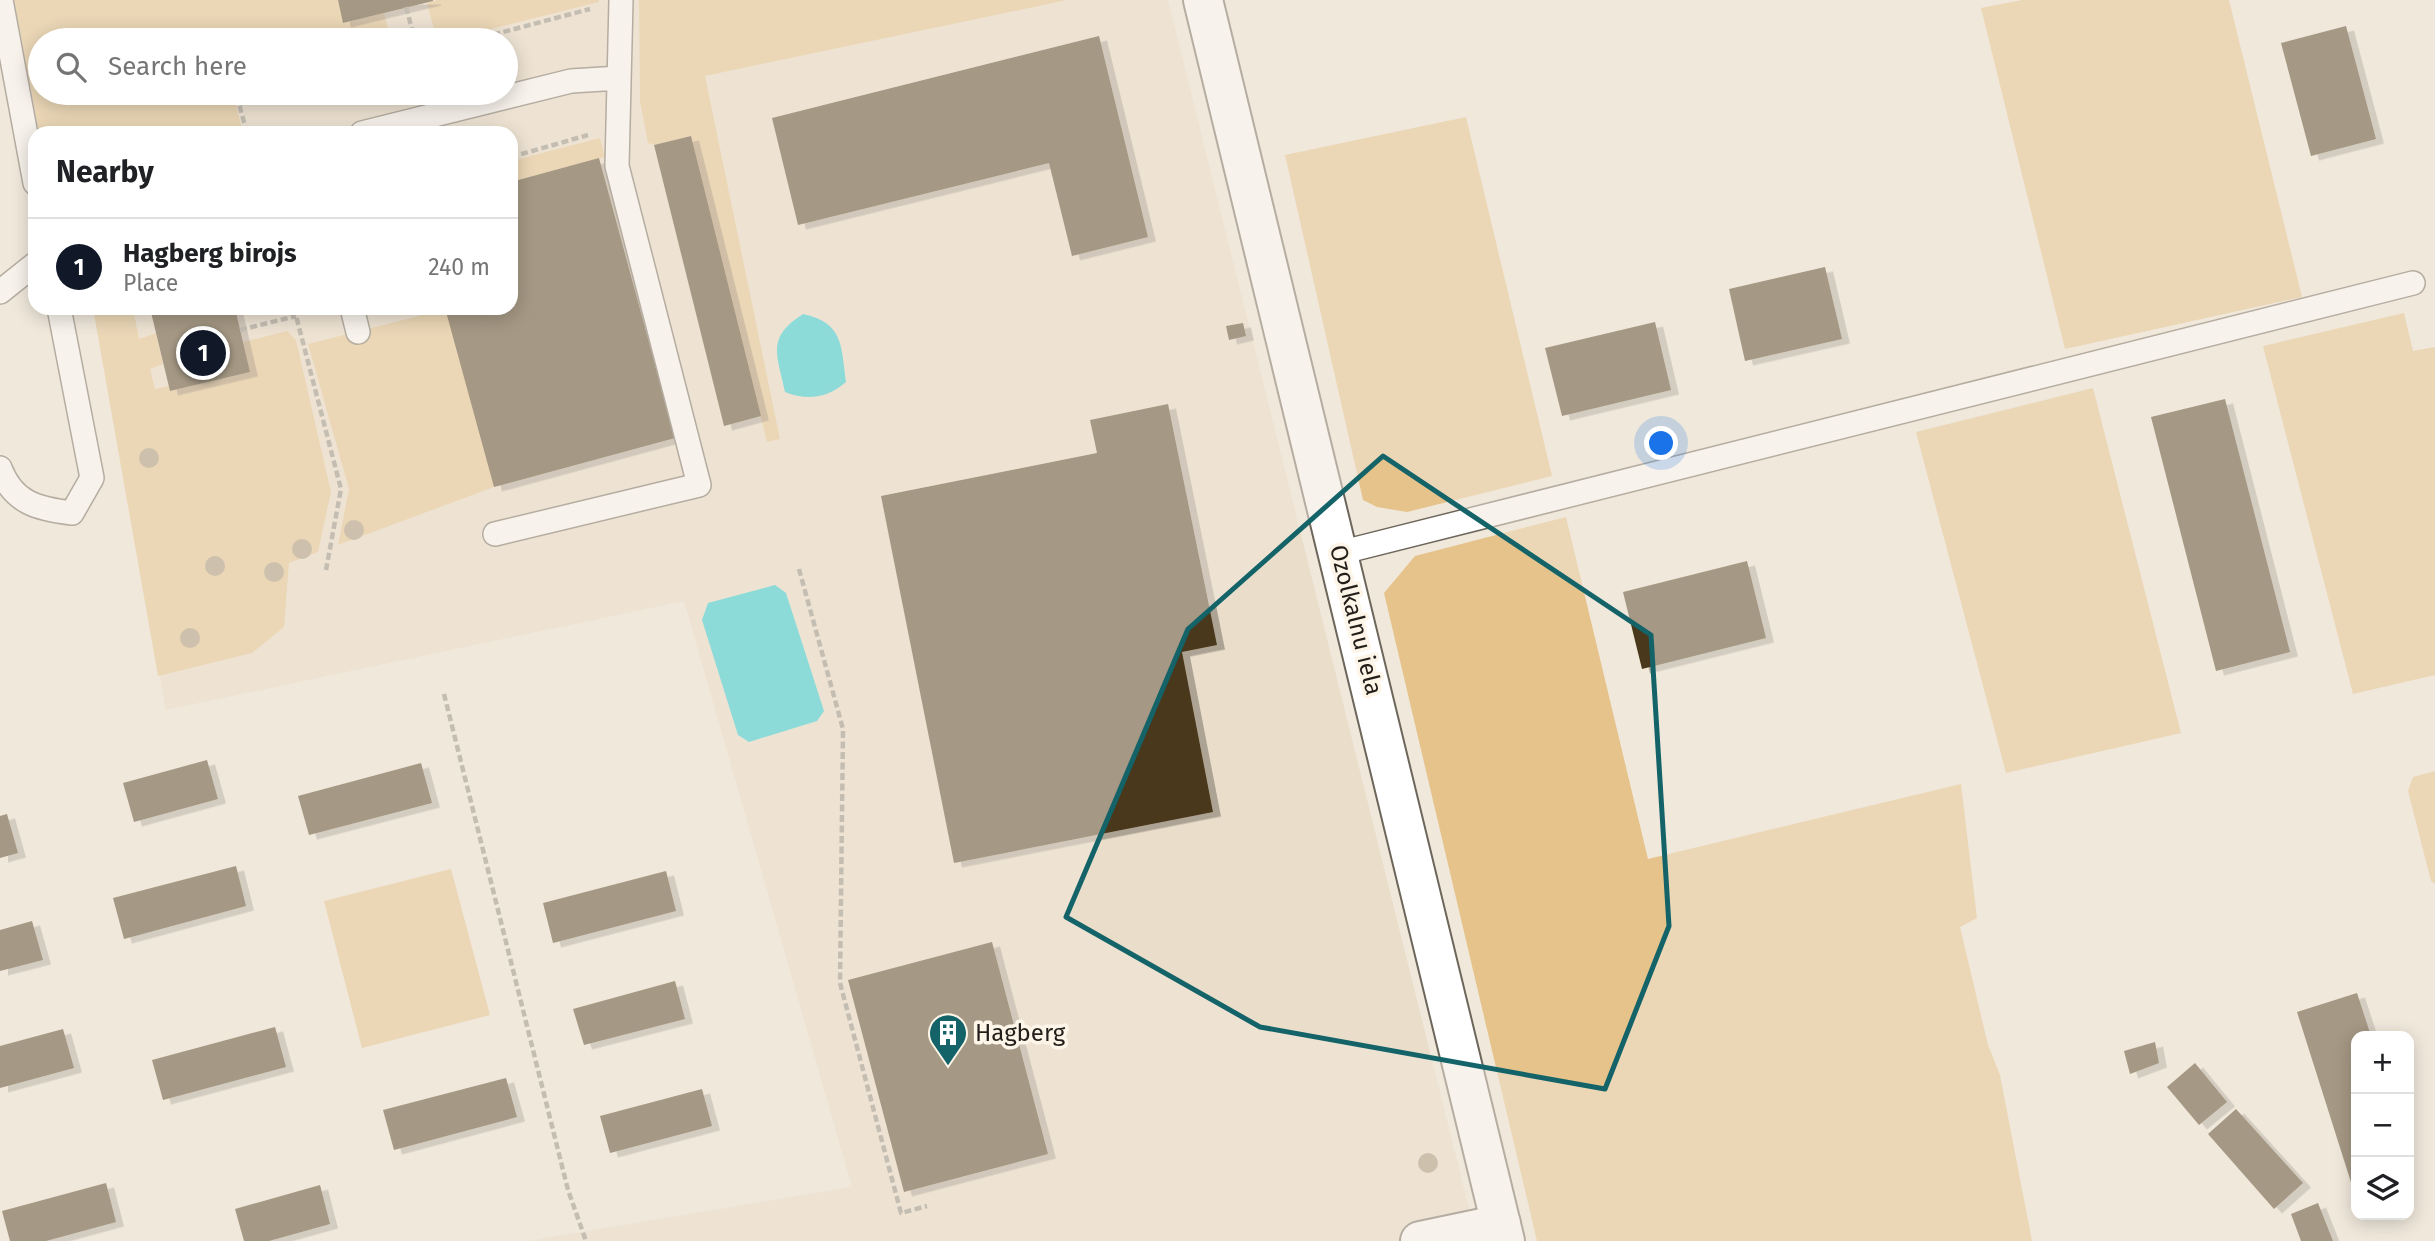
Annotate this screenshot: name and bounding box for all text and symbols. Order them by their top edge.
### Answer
search box [28,28,518,105]
icon: search [52,48,90,86]
text: Search here [108,51,247,82]
text: Nearby [56,154,154,190]
text: Hagberg birojs [123,238,297,269]
text: 1 [74,253,84,281]
text: 240 m [428,253,490,281]
text: Place [123,269,178,297]
pin: 1 [180,327,226,379]
your location [1644,426,1678,460]
street label: Ozolkalnu iela [1324,542,1388,698]
building icon: Hagberg [927,1012,969,1067]
place label: Hagberg [975,1019,1066,1047]
map controls [2351,1031,2414,1220]
button: + [2351,1031,2414,1094]
button: − [2351,1094,2414,1157]
button: layers [2351,1157,2414,1220]

